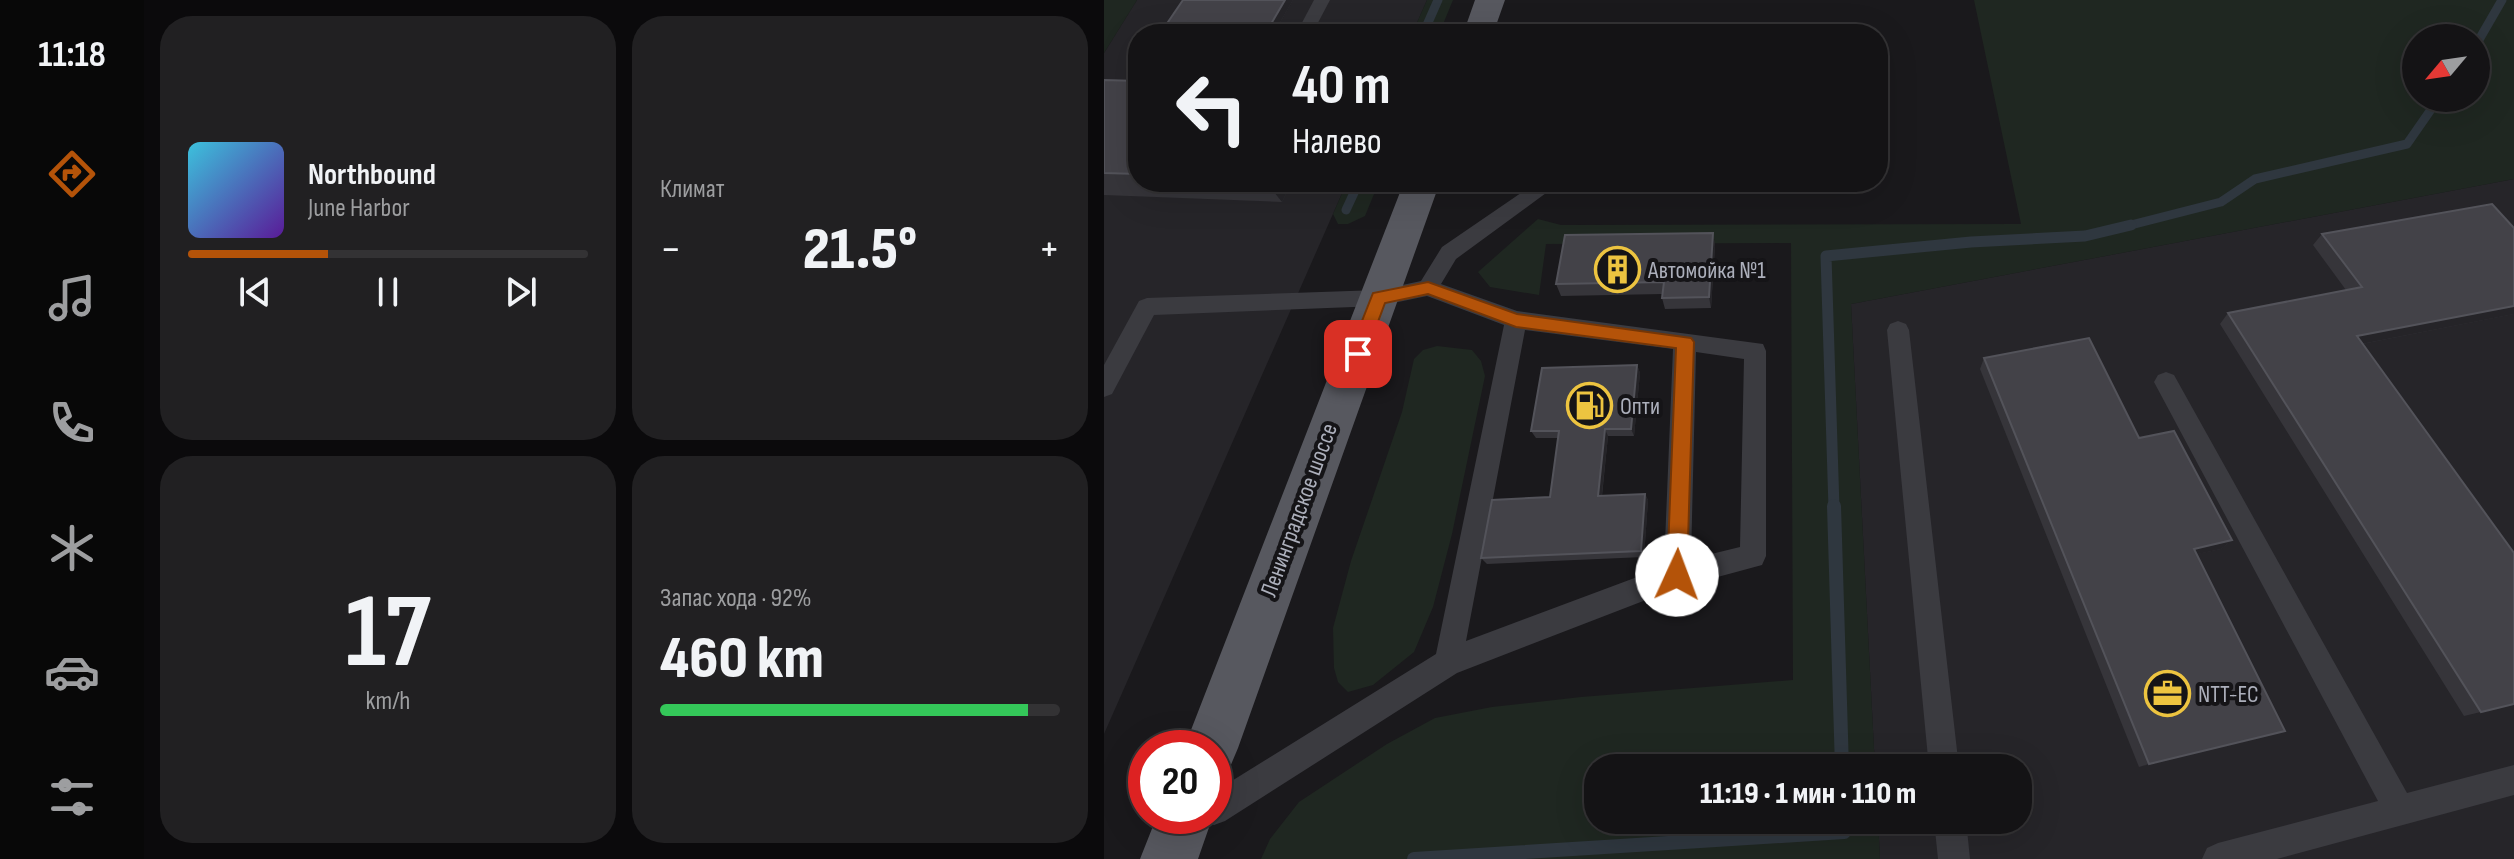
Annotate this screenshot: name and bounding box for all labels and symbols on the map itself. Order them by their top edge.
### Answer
north arrow [2402,24,2490,112]
building icon: Автомойка №1 [1593,246,1641,294]
place label: Автомойка №1 [1647,256,1766,285]
pin [1324,320,1392,388]
fuel station icon: Опти [1565,382,1613,430]
place label: Опти [1620,392,1660,421]
street label: Ленинградское шоссе [1254,419,1344,601]
position arrow [1635,533,1719,617]
office icon: NTT-EC [2143,670,2191,718]
place label: NTT-EC [2198,680,2259,709]
speed limit sign: 20 [1128,730,1232,834]

